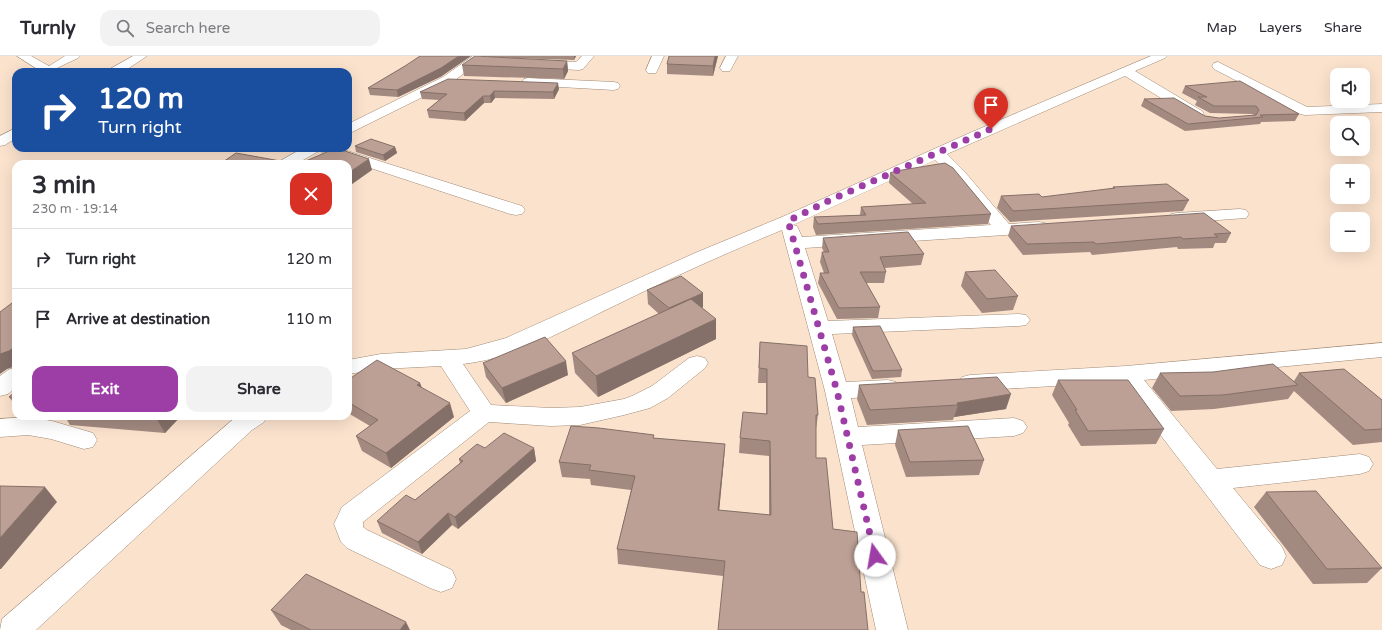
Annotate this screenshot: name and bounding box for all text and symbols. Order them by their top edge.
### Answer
search box [100,10,380,46]
text: Turnly [20,17,76,39]
icon: search [114,17,136,39]
text: Search here [146,19,230,37]
text: Map [1207,19,1237,36]
text: Layers [1259,19,1302,36]
text: Share [1324,19,1362,36]
map controls [1330,68,1370,252]
button: sound [1330,68,1370,108]
text: 120 m [98,82,184,116]
icon: right [32,84,84,136]
pin [974,88,1008,129]
icon: arrive [980,94,1002,116]
text: Turn right [98,116,182,138]
button: search [1330,116,1370,156]
button: + [1330,164,1370,204]
text: 3 min [32,171,96,200]
button: close [290,173,332,215]
text: 230 m · 19:14 [32,201,118,217]
button: − [1330,212,1370,252]
icon: right [32,248,54,270]
text: Turn right [66,250,136,268]
text: 120 m [286,250,332,268]
icon: arrive [32,308,54,330]
text: Arrive at destination [66,310,210,328]
text: 110 m [286,310,332,328]
button: Exit [32,366,178,412]
button: Share [186,366,332,412]
position arrow [854,535,896,577]

